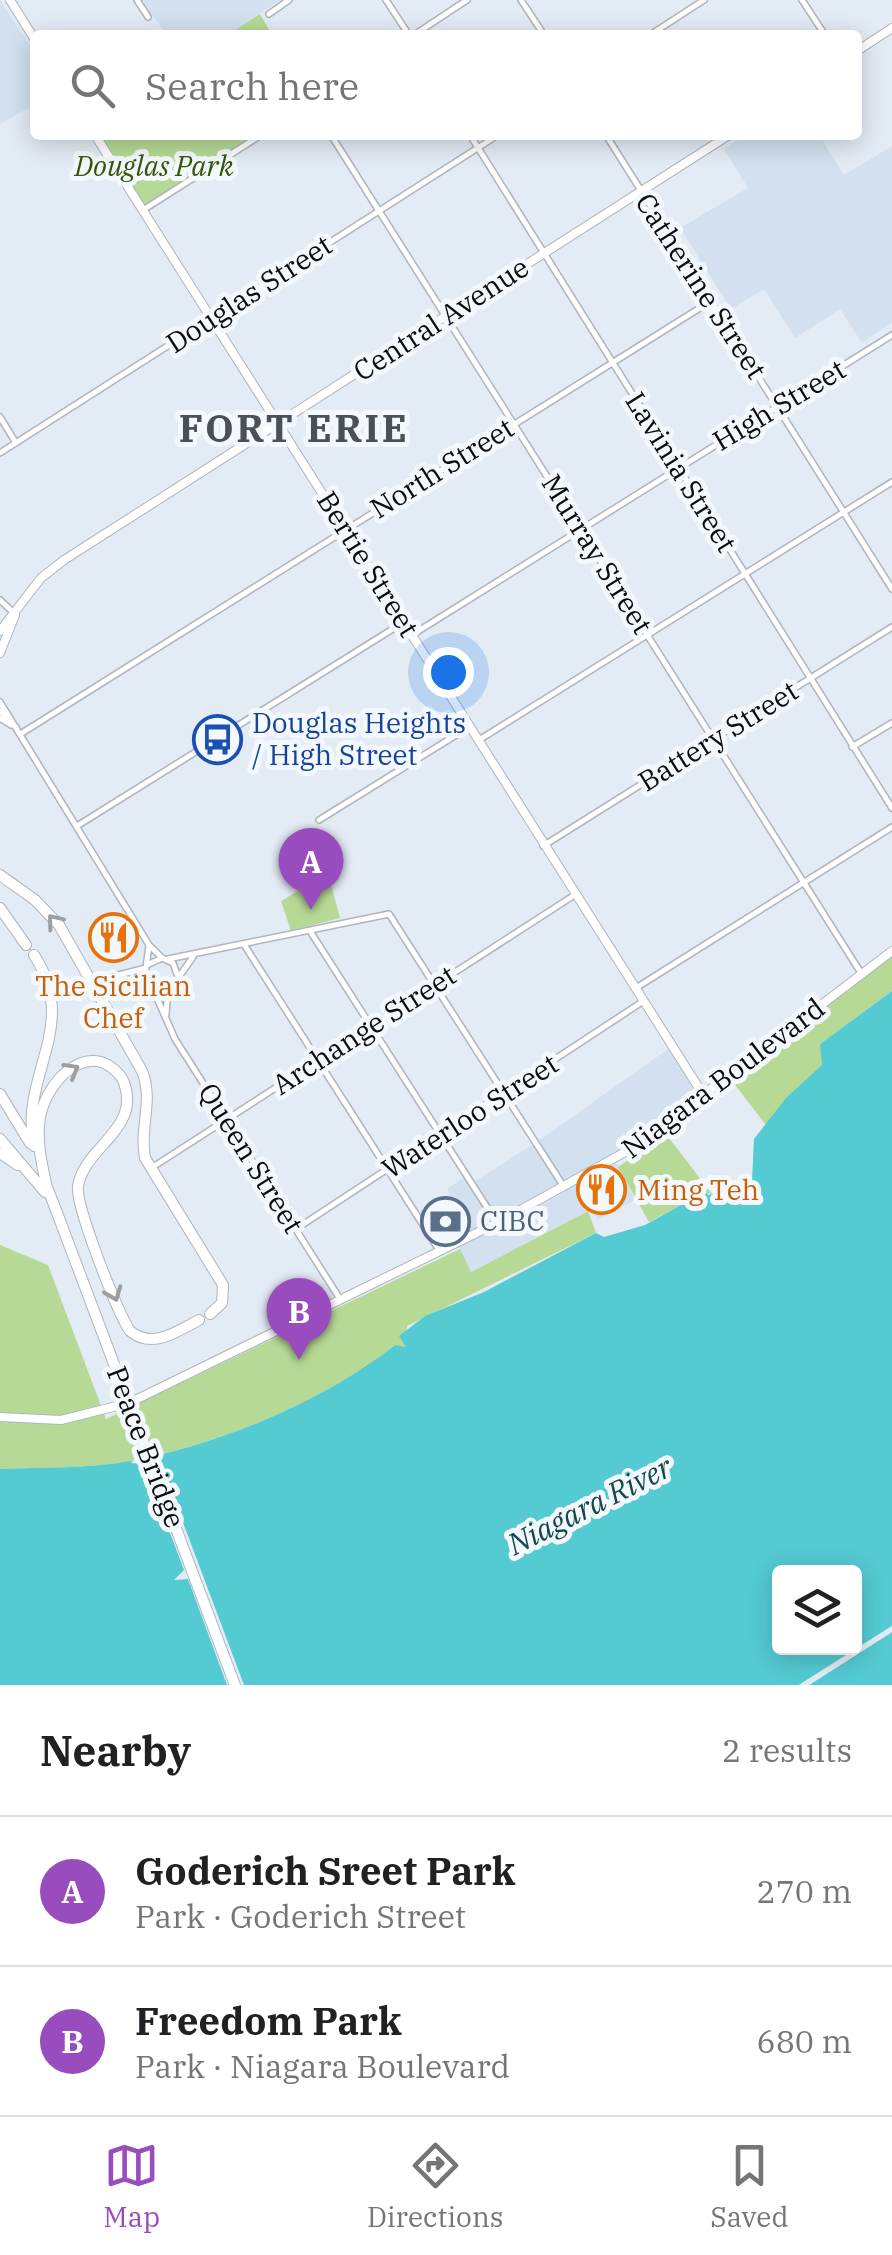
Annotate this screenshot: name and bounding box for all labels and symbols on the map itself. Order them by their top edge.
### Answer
park label: Douglas Park [73,147,234,184]
street label: Catherine Street [627,186,775,386]
street label: Douglas Street [159,226,339,361]
street label: Central Avenue [346,248,535,389]
street label: High Street [705,350,852,459]
street label: Lavinia Street [617,385,746,559]
district label: FORT ERIE [179,403,409,452]
street label: North Street [363,409,521,526]
street label: Murray Street [534,467,661,641]
street label: Bertie Street [309,484,428,644]
your location [423,647,474,698]
street label: Battery Street [631,672,805,799]
place label: Douglas Heights / High Street [252,704,466,773]
bus stop icon: Douglas Heights / High Street [191,713,243,765]
pin: A [278,828,344,910]
restaurant icon: The Sicilian Chef [87,912,139,964]
one-way arrow [48,914,66,932]
street label: Archange Street [265,956,463,1103]
place label: The Sicilian Chef [35,967,191,1036]
street label: Niagara Boulevard [614,989,832,1166]
street label: Waterloo Street [374,1045,565,1186]
one-way arrow [62,1062,80,1082]
street label: Queen Street [191,1076,312,1240]
restaurant icon: Ming Teh [576,1164,628,1216]
place label: Ming Teh [637,1171,759,1208]
bank icon: CIBC [419,1195,471,1247]
place label: CIBC [480,1202,545,1239]
pin: B [266,1278,332,1360]
one-way arrow [102,1284,122,1301]
street label: Peace Bridge [99,1361,194,1533]
water label: Niagara River [500,1446,679,1563]

